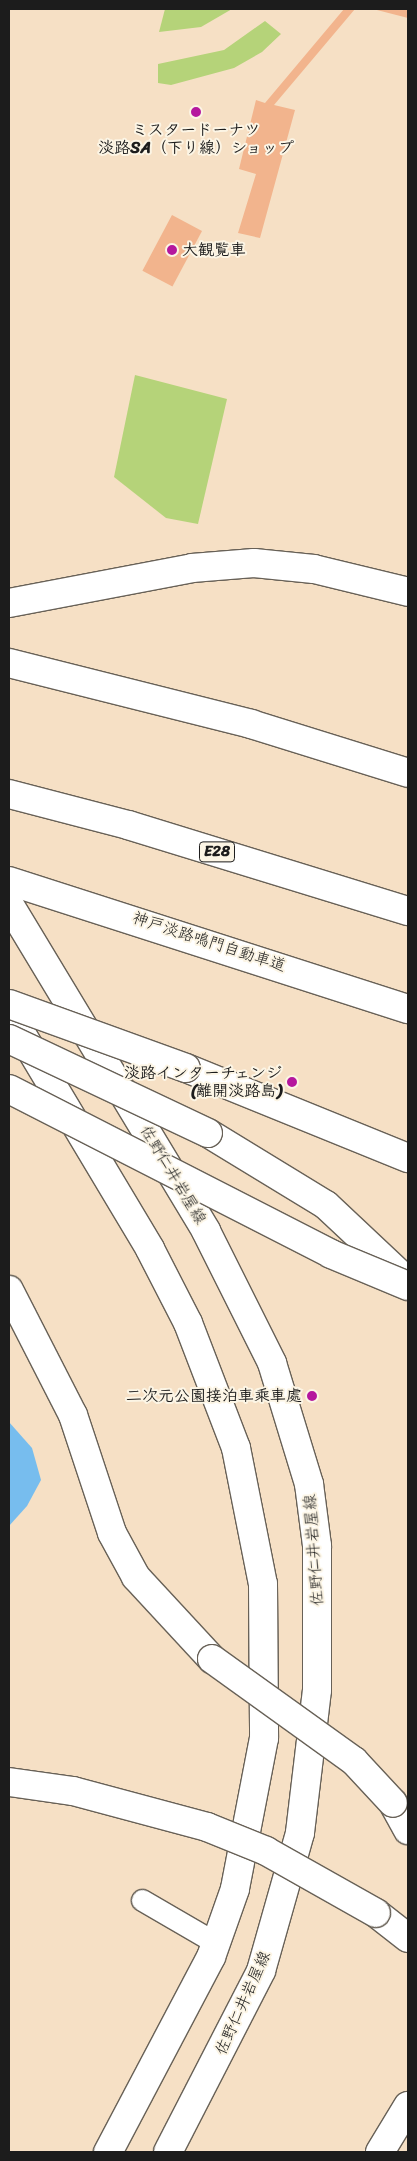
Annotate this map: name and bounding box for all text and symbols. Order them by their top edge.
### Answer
marker: ミスタードーナツ 淡路SA（下り線）ショップ [190,106,202,118]
place label: ミスタードーナツ 淡路SA（下り線）ショップ [98,120,294,158]
place label: 大観覧車 [182,240,246,260]
marker: 大観覧車 [166,244,178,256]
road number: E28 [198,840,236,864]
street label: 神戸淡路鳴門自動車道 [130,908,288,976]
place label: 淡路インターチェンジ (離開淡路島) [122,1063,282,1101]
marker: 淡路インターチェンジ (離開淡路島) [286,1076,298,1088]
street label: 佐野仁井岩屋線 [136,1122,210,1228]
place label: 二次元公園接泊車乘車處 [126,1386,302,1406]
marker: 二次元公園接泊車乘車處 [306,1390,318,1402]
street label: 佐野仁井岩屋線 [301,1493,327,1607]
street label: 佐野仁井岩屋線 [211,1948,275,2058]

